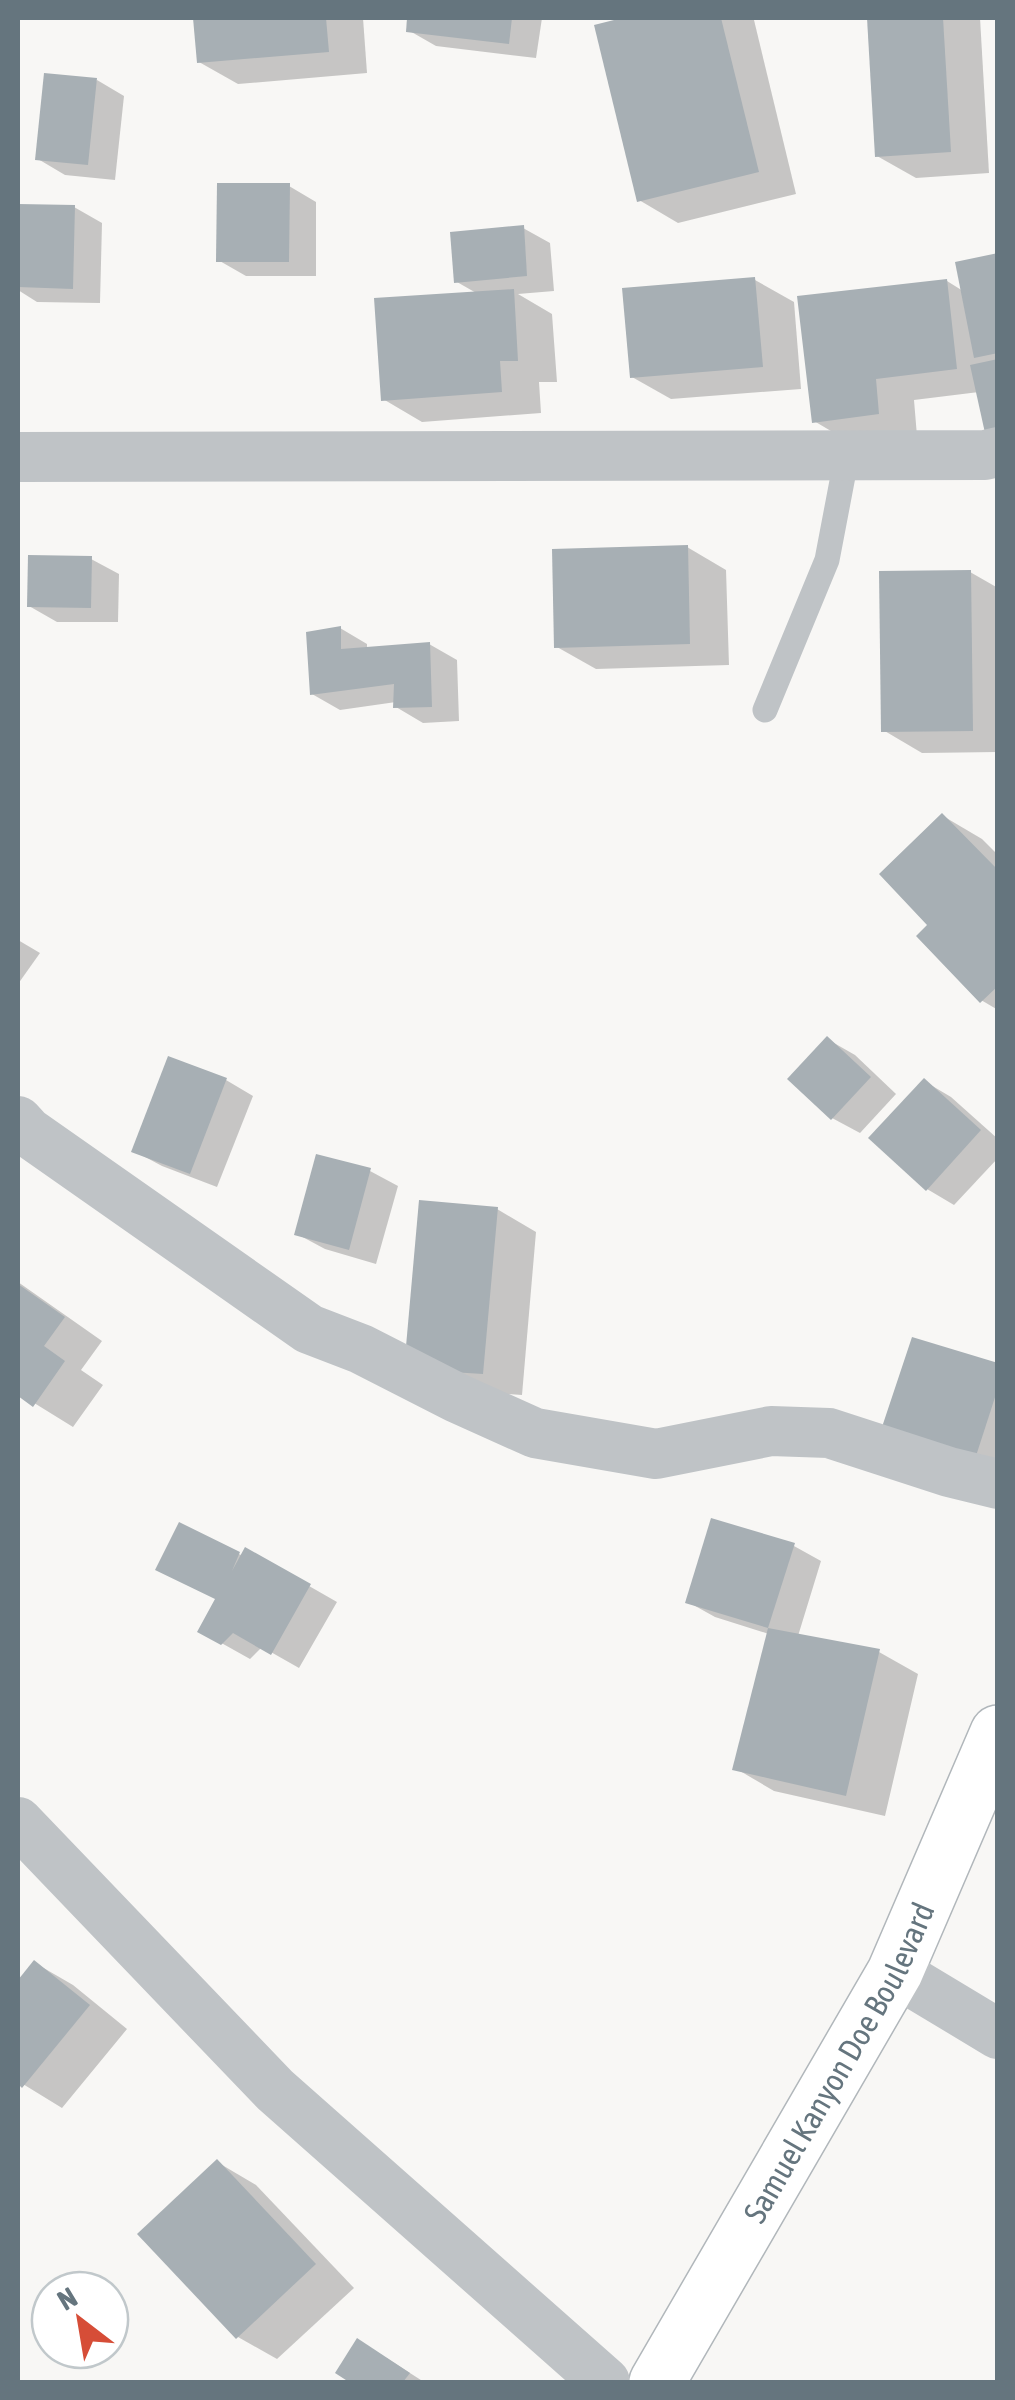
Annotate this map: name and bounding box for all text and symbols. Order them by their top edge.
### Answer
street label: Samuel Kanyon Doe Boulevard [735,1897,941,2229]
north arrow [30,2270,130,2370]
text: N [52,2281,82,2317]

